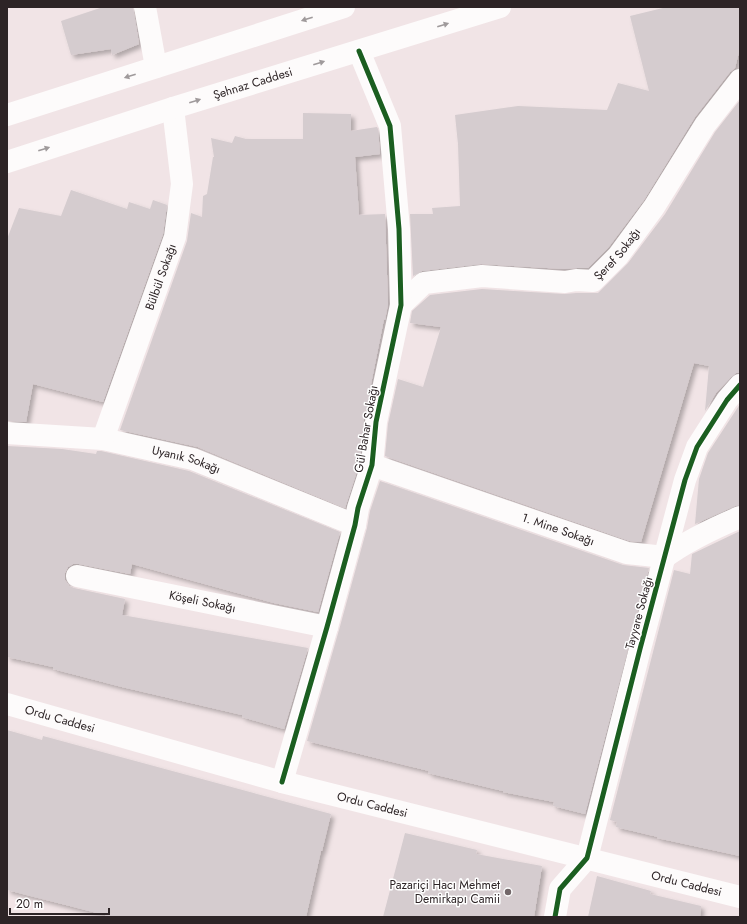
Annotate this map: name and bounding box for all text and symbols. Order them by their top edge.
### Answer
one-way arrow [300,16,312,22]
one-way arrow [437,22,449,28]
one-way arrow [313,60,325,66]
street label: Şehnaz Caddesi [211,63,295,104]
one-way arrow [123,73,135,79]
one-way arrow [189,98,201,104]
one-way arrow [38,146,50,152]
street label: Şeref Sokağı [590,224,645,284]
street label: Bülbül Sokağı [141,241,181,313]
street label: Gül Bahar Sokağı [349,384,383,474]
street label: Uyanık Sokağı [150,441,223,478]
street label: 1. Mine Sokağı [519,508,597,550]
street label: Tayyare Sokağı [621,575,657,651]
street label: Köşeli Sokağı [167,586,237,617]
street label: Ordu Caddesi [23,700,97,738]
street label: Ordu Caddesi [335,787,410,822]
street label: Ordu Caddesi [649,866,724,901]
place label: Pazariçi Hacı Mehmet Demirkapı Camii [390,876,500,908]
marker: Pazariçi Hacı Mehmet Demirkapı Camii [503,887,513,897]
scale bar [10,890,109,916]
text: 20 m [16,895,43,913]

